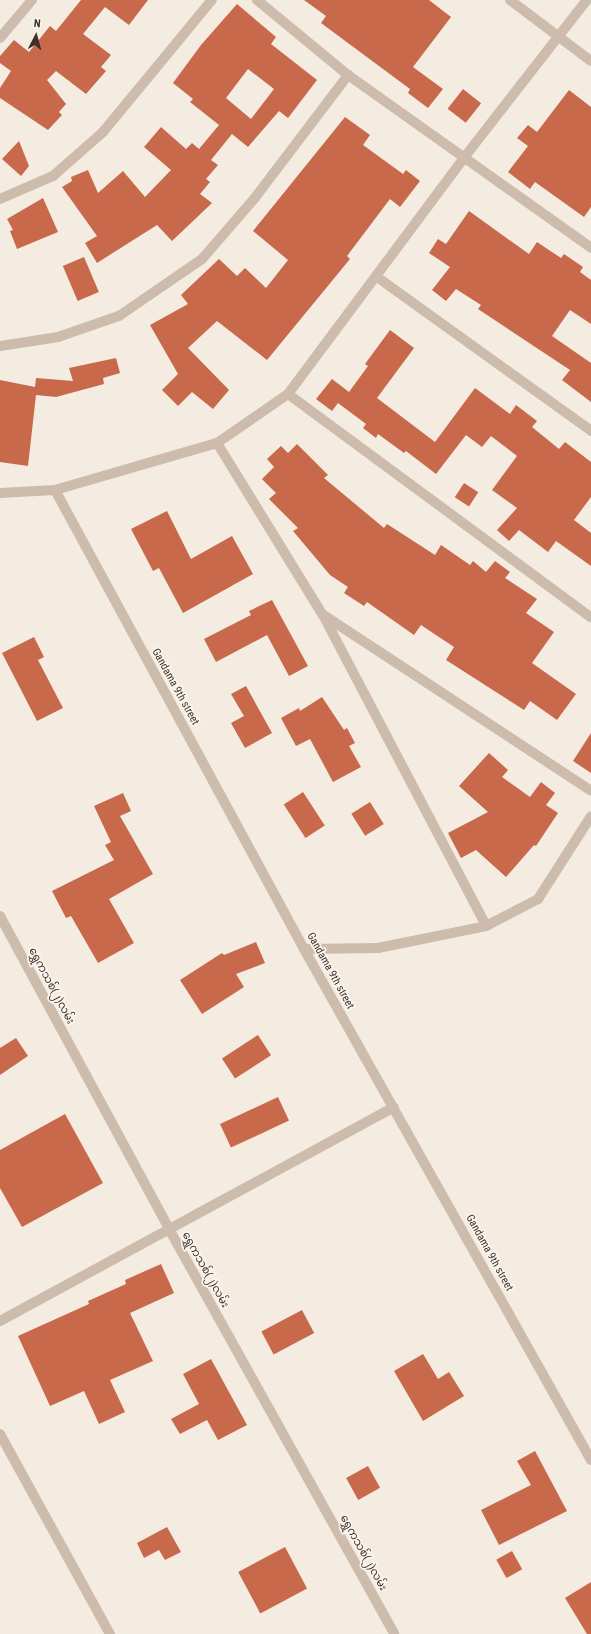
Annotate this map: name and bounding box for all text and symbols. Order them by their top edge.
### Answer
north arrow [16,16,56,56]
text: N [33,17,41,30]
street label: Gandama 9th street [149,646,201,728]
street label: Gandama 9th street [304,930,356,1012]
street label: ရွှေကသစ်(၂)လမ်း [25,946,77,1026]
street label: Gandama 9th street [463,1212,515,1294]
street label: ရွှေကသစ်(၂)လမ်း [179,1230,231,1310]
street label: ရွှေကသစ်(၂)လမ်း [337,1513,389,1593]

